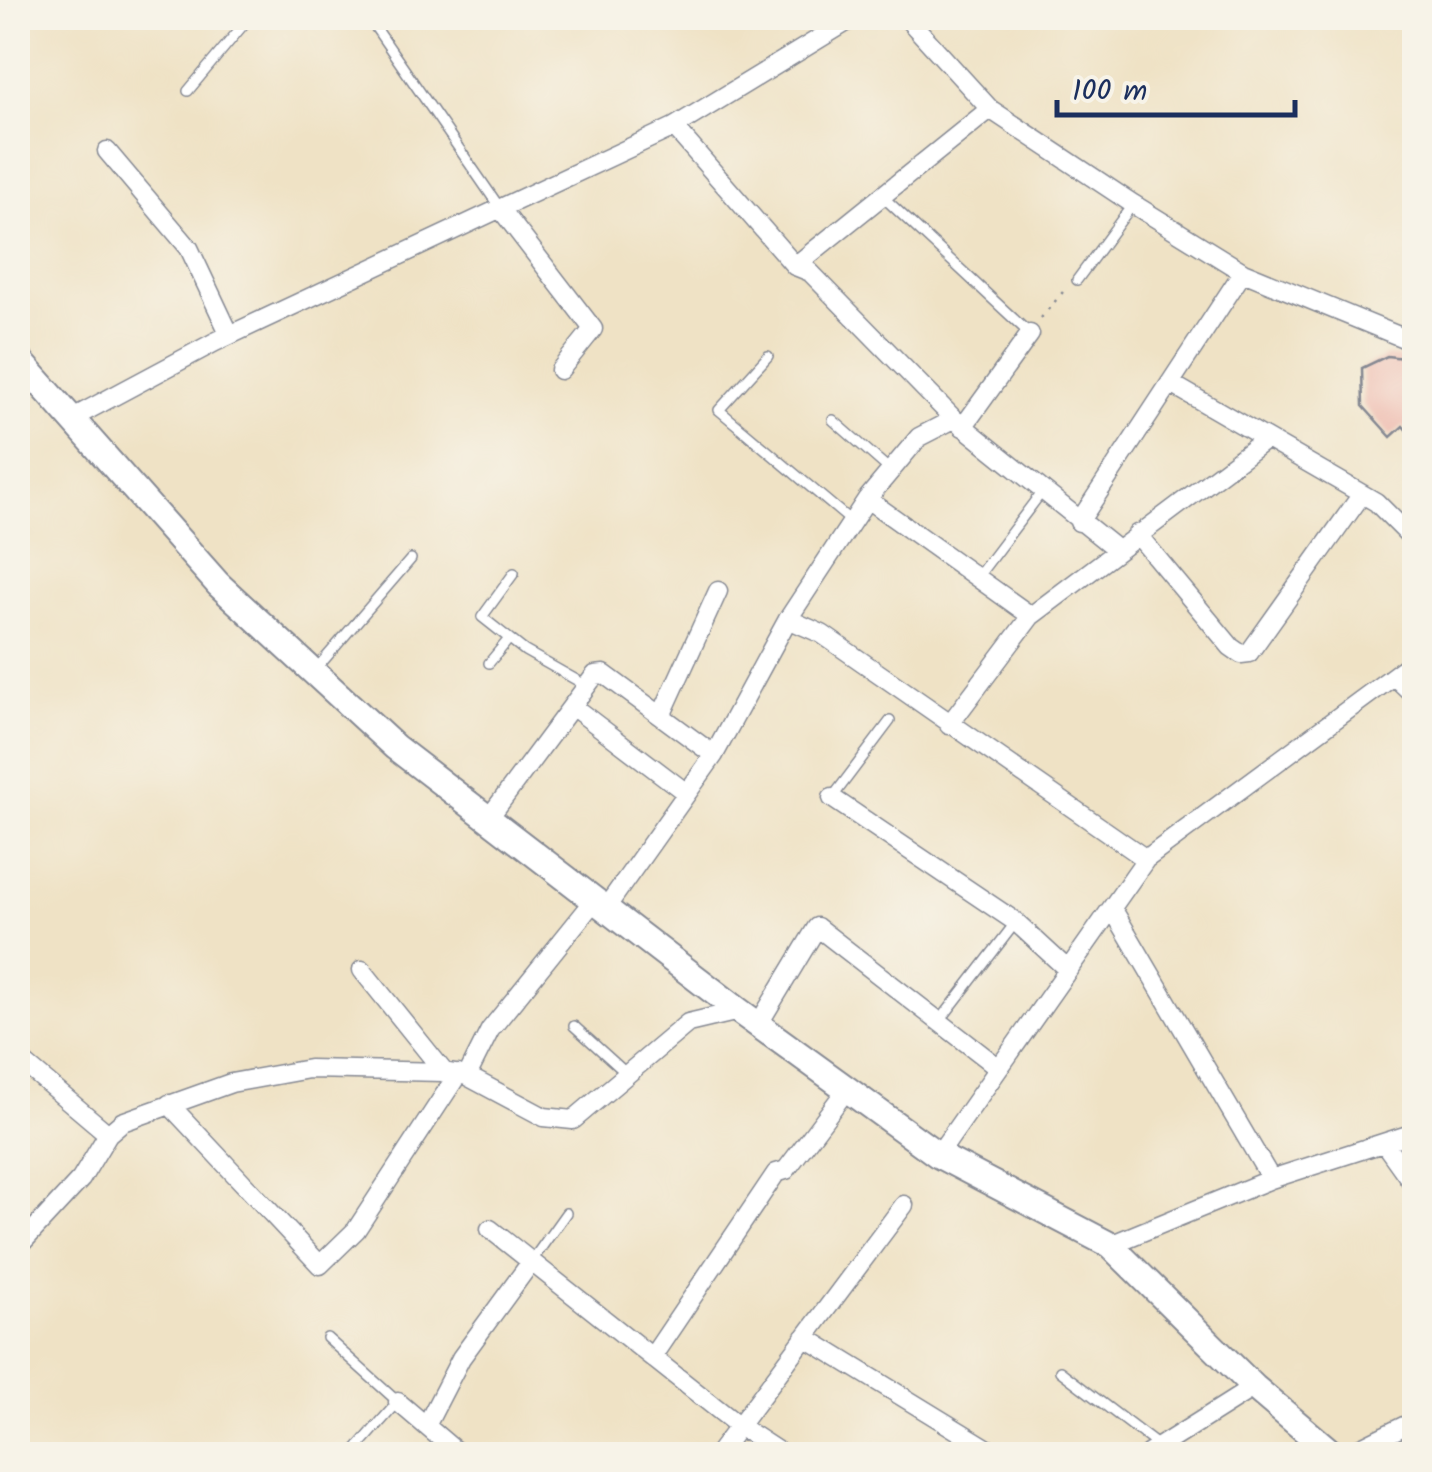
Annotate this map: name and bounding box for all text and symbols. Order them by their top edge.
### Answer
scale bar [1057,55,1294,117]
text: 100 m [1072,68,1147,116]

